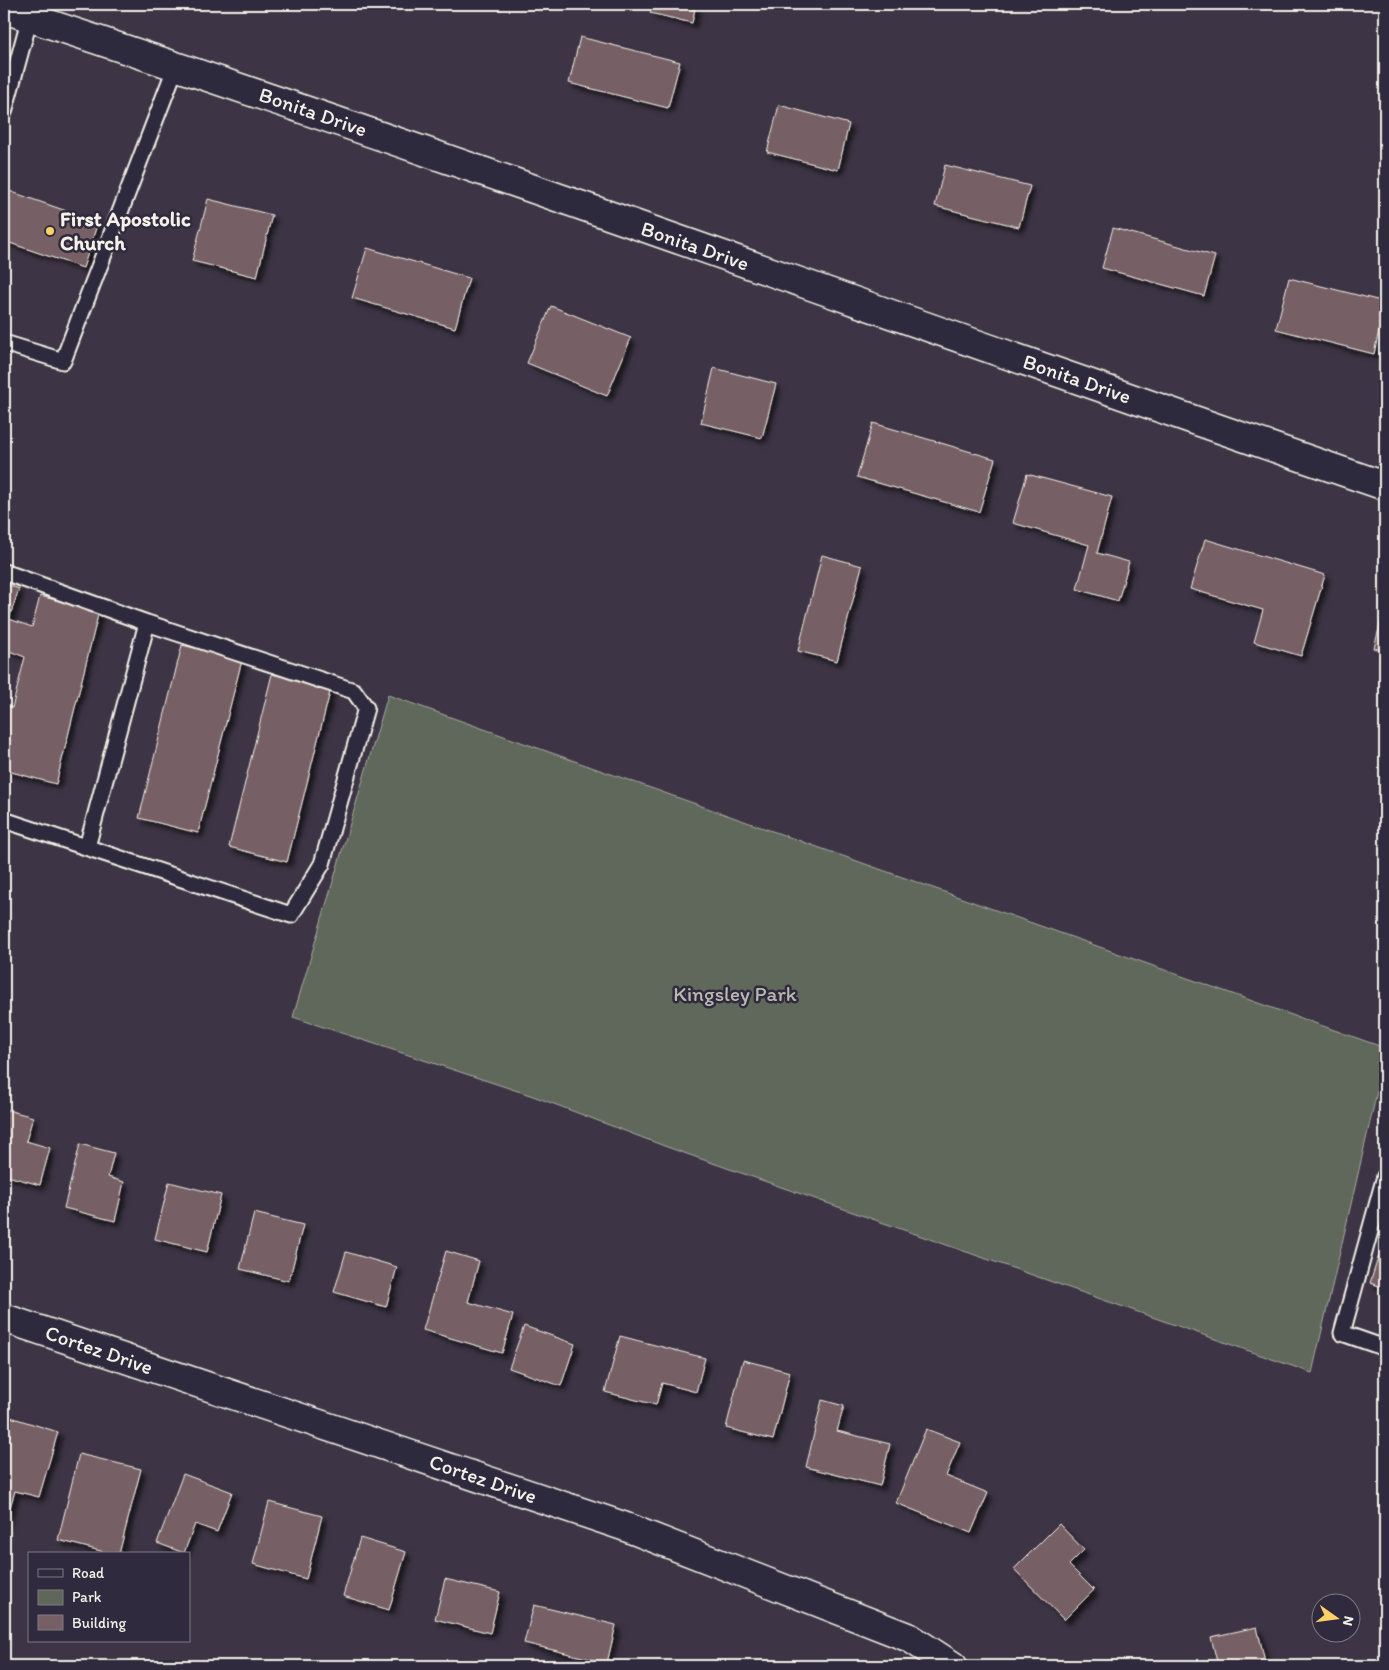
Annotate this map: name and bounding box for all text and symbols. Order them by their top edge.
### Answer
street label: Bonita Drive [256,81,370,142]
place label: First Apostolic Church [60,206,191,255]
street label: Bonita Drive [638,215,752,276]
marker: First Apostolic Church [44,225,56,237]
street label: Bonita Drive [1020,348,1134,409]
park label: Kingsley Park [673,981,797,1006]
street label: Cortez Drive [42,1319,156,1380]
street label: Cortez Drive [426,1448,540,1509]
legend [28,1552,190,1642]
text: Road [72,1564,105,1582]
text: Park [72,1588,102,1606]
north arrow [1312,1592,1362,1642]
text: Building [72,1614,126,1632]
text: N [1339,1614,1358,1628]

